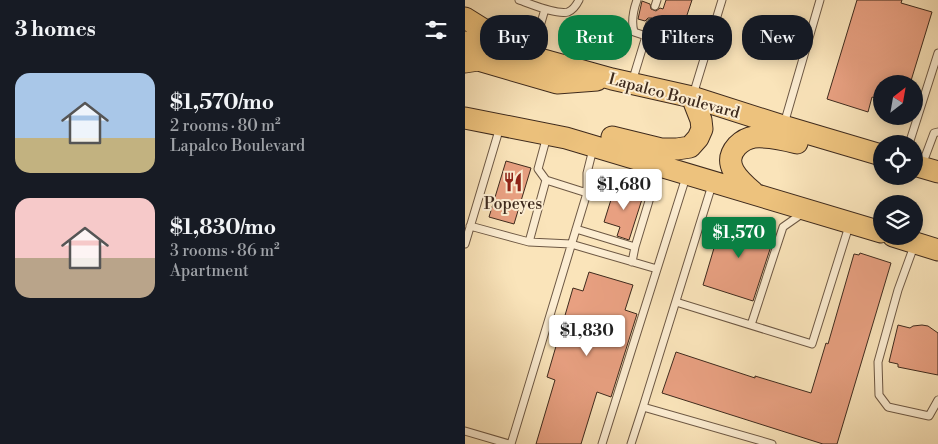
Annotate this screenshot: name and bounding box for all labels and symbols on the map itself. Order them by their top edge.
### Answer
street label: Lapalco Boulevard [606,69,742,123]
north arrow [873,75,923,125]
pin: $1,680 [583,168,665,211]
restaurant icon: Popeyes [502,171,524,193]
place label: Popeyes [484,194,542,214]
pin: $1,570 [698,216,780,259]
pin: $1,830 [546,314,628,357]

